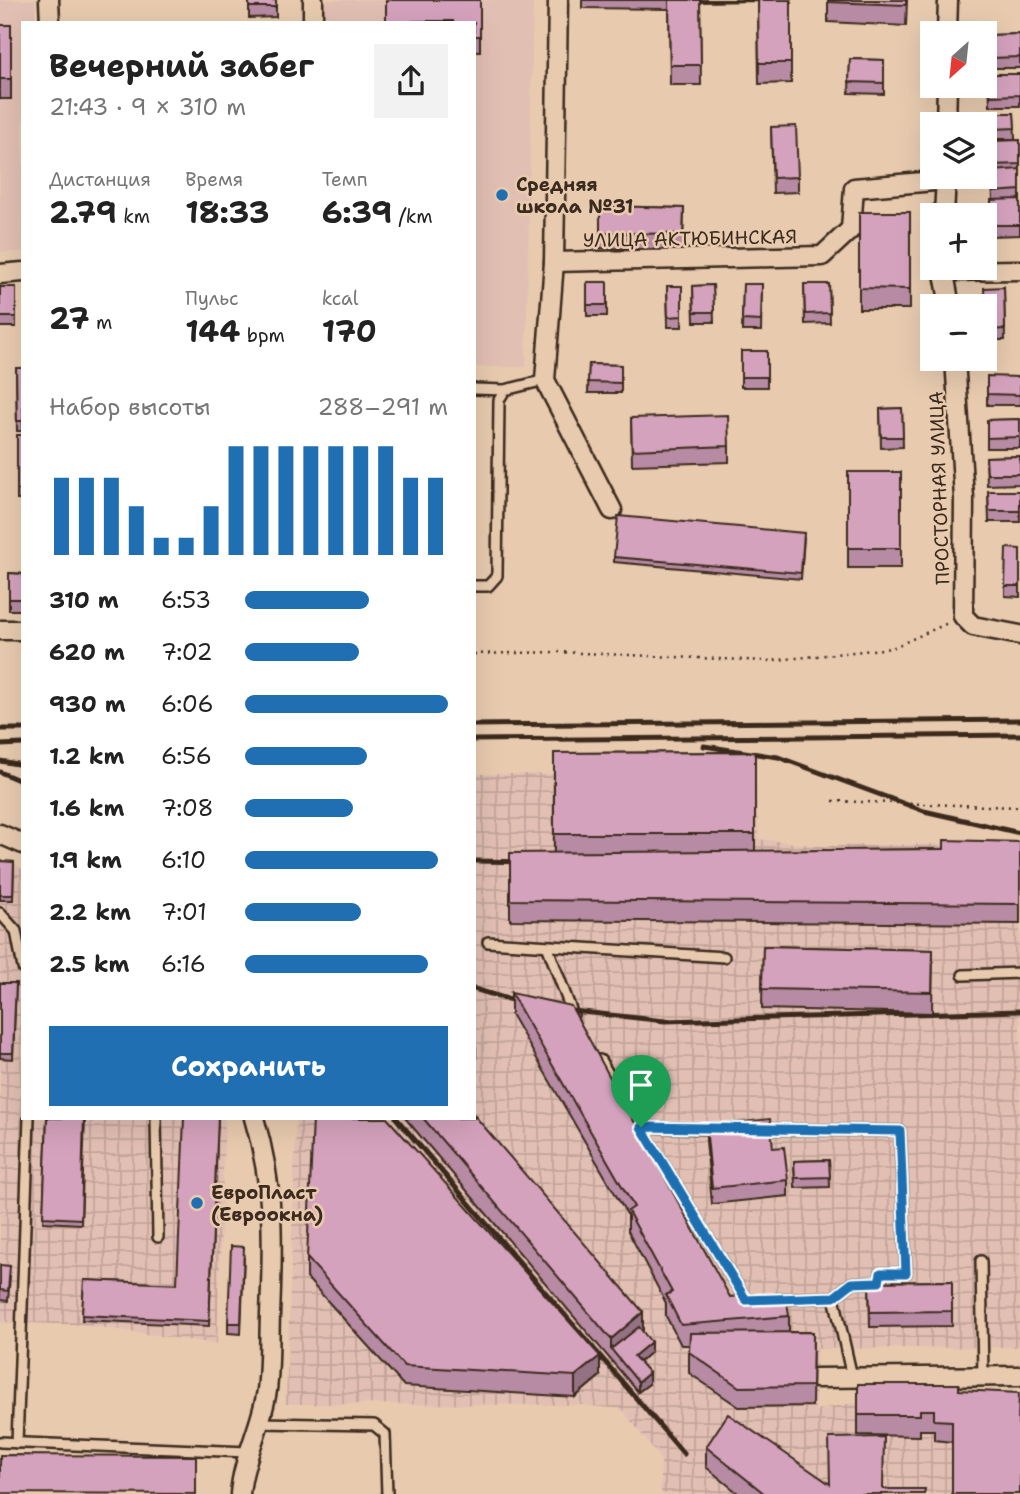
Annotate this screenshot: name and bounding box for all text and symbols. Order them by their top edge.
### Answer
north arrow [920,21,998,98]
map controls [920,21,997,371]
text: Вечерний забег [49,44,314,87]
button: share [374,44,448,118]
text: 21:43 · 9 × 310 m [49,92,246,122]
button: layers [920,112,997,189]
text: Дистанция [49,167,151,192]
text: Время [185,167,243,192]
text: Темп [322,167,368,192]
place label: Средняя школа №31 [516,172,633,219]
marker: Средняя школа №31 [494,187,510,203]
text: 2.79 [49,192,117,233]
text: 18:33 [185,192,269,233]
text: 6:39 [322,192,392,233]
button: + [920,203,997,280]
text: km [117,204,150,229]
text: /km [392,204,433,229]
street label: УЛИЦА АКТЮБИНСКАЯ [583,224,797,253]
text: Пульс [185,286,239,311]
text: kcal [322,286,359,311]
button: − [920,294,997,371]
text: 27 [49,298,90,339]
text: m [90,310,112,335]
text: 144 [185,311,240,352]
text: 170 [322,311,377,352]
text: bpm [240,323,285,348]
street label: ПРОСТОРНАЯ УЛИЦА [924,391,955,585]
text: Набор высоты [49,392,210,422]
text: 288–291 m [317,392,448,422]
text: 310 m [49,585,119,615]
text: 6:53 [161,585,211,615]
text: 620 m [49,637,125,667]
text: 7:02 [161,637,213,667]
text: 930 m [49,689,126,719]
text: 6:06 [161,689,214,719]
text: 1.2 km [49,741,125,771]
text: 6:56 [161,741,212,771]
text: 1.6 km [49,793,124,823]
text: 7:08 [161,793,214,823]
text: 1.9 km [49,845,122,875]
text: 6:10 [161,845,206,875]
text: 2.2 km [49,897,131,927]
text: 7:01 [161,897,207,927]
text: 2.5 km [49,949,130,979]
text: 6:16 [161,949,206,979]
button: Сохранить [49,1026,448,1106]
pin [611,1055,671,1127]
icon: arrive [622,1066,660,1104]
place label: ЕвроПласт (Евроокна) [211,1180,323,1227]
marker: ЕвроПласт (Евроокна) [189,1195,205,1211]

